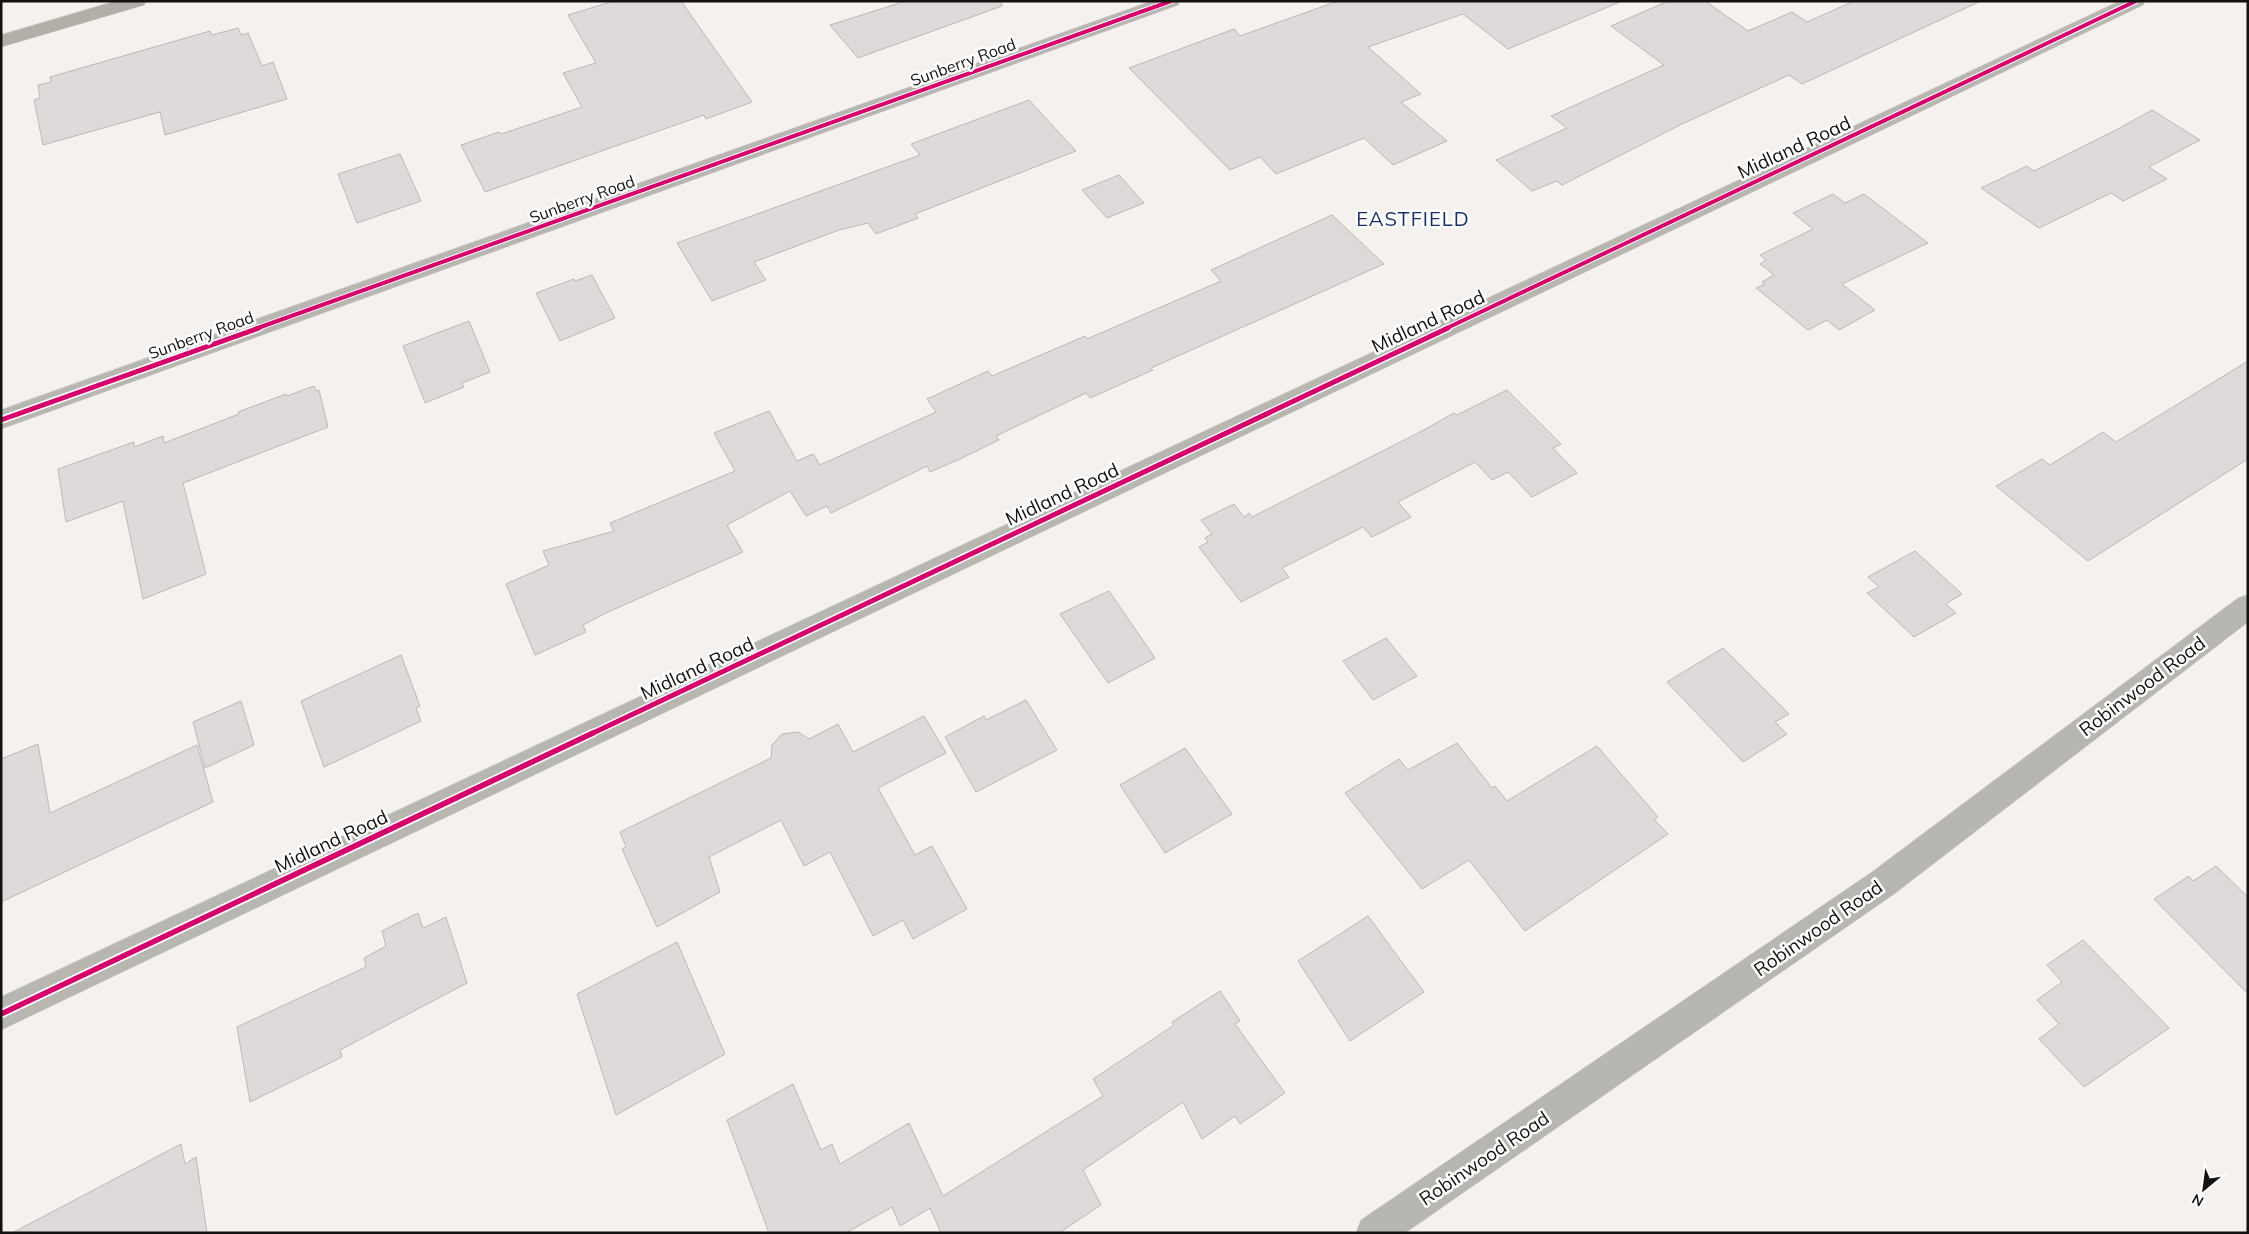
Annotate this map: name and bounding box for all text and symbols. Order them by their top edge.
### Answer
street label: Sunberry Road [907,34,1019,90]
street label: Midland Road [1734,110,1854,184]
street label: Sunberry Road [526,171,638,227]
district label: EASTFIELD [1356,206,1470,231]
street label: Midland Road [1368,284,1488,358]
street label: Sunberry Road [145,307,257,363]
street label: Midland Road [1002,457,1122,531]
street label: Midland Road [637,631,757,705]
street label: Robinwood Road [2074,631,2210,741]
street label: Midland Road [271,804,391,878]
street label: Robinwood Road [1749,875,1887,981]
street label: Robinwood Road [1414,1106,1554,1210]
north arrow [2179,1164,2229,1214]
text: N [2189,1190,2207,1211]

